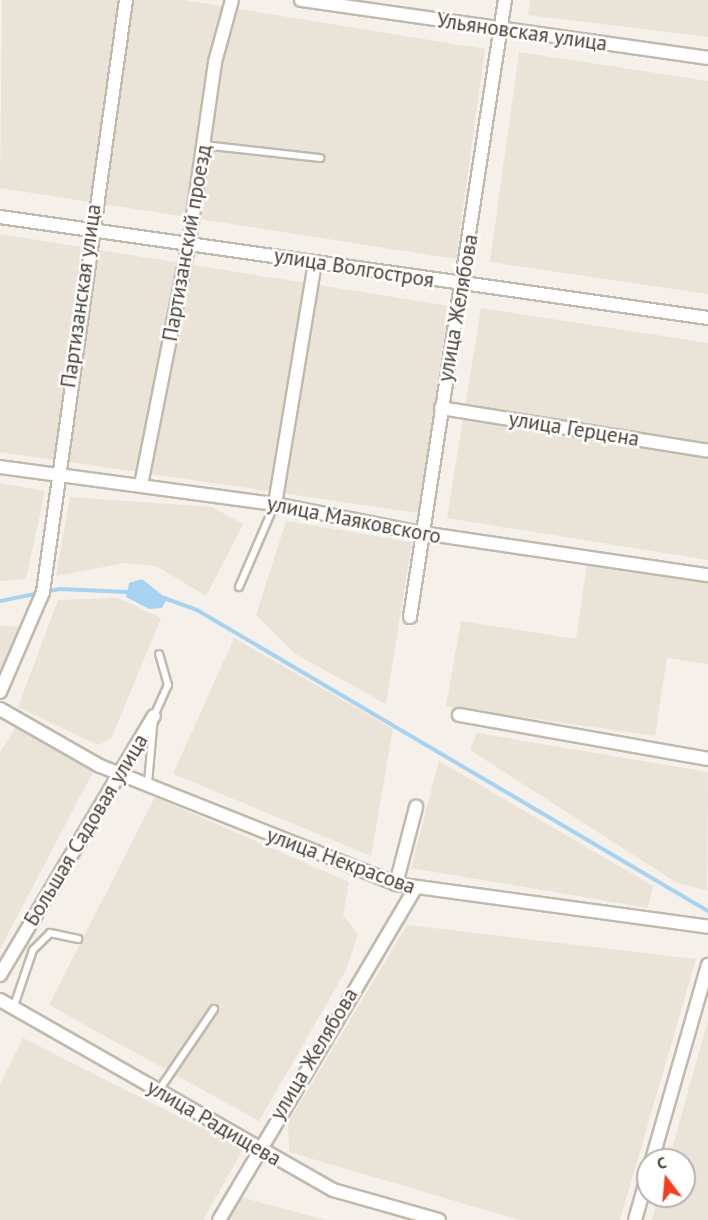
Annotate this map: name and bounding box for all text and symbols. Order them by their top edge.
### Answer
street label: Ульяновская улица [435,8,609,56]
street label: Партизанский проезд [157,143,217,343]
street label: Партизанская улица [56,203,106,389]
street label: улица Желябова [433,232,483,384]
street label: улица Волгостроя [272,243,436,293]
street label: улица Герцена [507,406,641,452]
street label: улица Маяковского [265,491,443,549]
street label: Большая Садовая улица [19,729,153,931]
street label: улица Некрасова [263,822,419,900]
street label: улица Желябова [265,983,363,1125]
street label: улица Радищева [142,1074,286,1172]
north arrow [636,1148,696,1208]
text: С [655,1152,669,1173]

